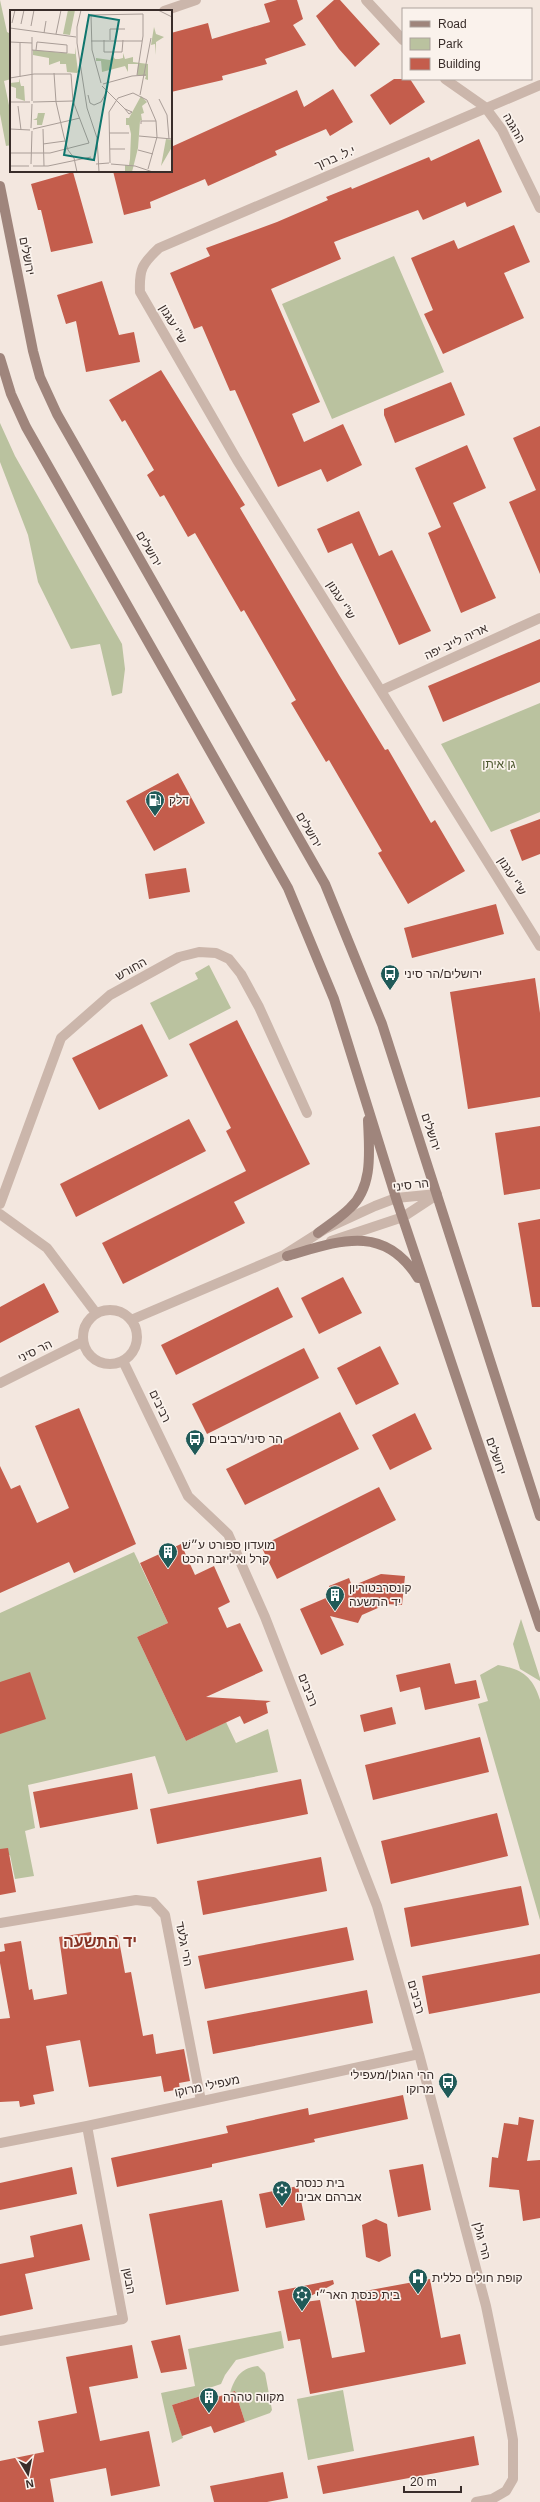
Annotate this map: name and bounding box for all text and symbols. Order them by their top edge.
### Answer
legend [402,8,532,80]
inset map [10,10,172,172]
text: Road [438,17,467,31]
text: Park [438,37,464,51]
text: Building [438,57,481,71]
street label: ההגנה [500,110,528,146]
street label: י.ל. ברוך [313,143,357,173]
street label: ירושלים [16,236,38,276]
street label: ש"י עגנון [156,302,190,346]
street label: ירושלים [133,529,165,569]
street label: ש"י עגנון [324,578,358,622]
street label: אריה לייב יפה [422,621,490,663]
park label: גן איתן [482,757,516,771]
fuel station icon: דלק [144,789,166,817]
place label: דלק [169,793,189,807]
street label: ירושלים [293,810,325,850]
street label: ש"י עגנון [495,854,529,898]
street label: החורש [113,955,149,983]
bus stop icon: ירושלים/הר סיני [379,963,401,991]
place label: ירושלים/הר סיני [404,967,482,981]
street label: ירושלים [418,1111,444,1153]
street label: הר סיני [392,1176,430,1194]
street label: הר סיני [16,1337,54,1365]
street label: רביבים [146,1387,174,1425]
bus stop icon: הר סיני/רביבים [184,1428,206,1456]
place label: הר סיני/רביבים [209,1432,283,1446]
street label: ירושלים [483,1435,509,1477]
place label: מועדון ספורט ע״שׁ קרל ואליזבת הכט [182,1538,275,1566]
building icon: מועדון ספורט ע״שׁ קרל ואליזבת הכט [157,1541,179,1569]
place label: קונסרבטוריון יד התשעה [349,1581,412,1609]
building icon: קונסרבטוריון יד התשעה [324,1584,346,1612]
street label: רביבים [295,1671,321,1709]
street label: הרי גלעד [173,1920,195,1968]
district label: יד התשעה [63,1933,137,1950]
street label: רביבים [405,1979,427,2015]
place label: הרי הגולן/מעפילי מרוקו [350,2068,434,2096]
bus stop icon: הרי הגולן/מעפילי מרוקו [437,2071,459,2099]
street label: מעפילי מרוקו [173,2072,241,2100]
place label: בית כנסת אברהם אבינו [296,2176,362,2204]
synagogue icon: בית כנסת אברהם אבינו [271,2179,293,2207]
street label: הרי גולן [470,2221,494,2261]
street label: הבשן [120,2267,138,2295]
hospital icon: קופת חולים כללית [407,2267,429,2295]
place label: קופת חולים כללית [432,2271,523,2285]
synagogue icon: בית כנסת האר״י [291,2284,313,2312]
place label: בית כנסת האר״י [316,2288,400,2302]
building icon: מקווה טהרה [198,2386,220,2414]
place label: מקווה טהרה [223,2390,284,2404]
north arrow [8,2454,48,2494]
scale bar [404,2468,461,2494]
text: 20 m [410,2475,437,2489]
text: N [25,2477,35,2490]

